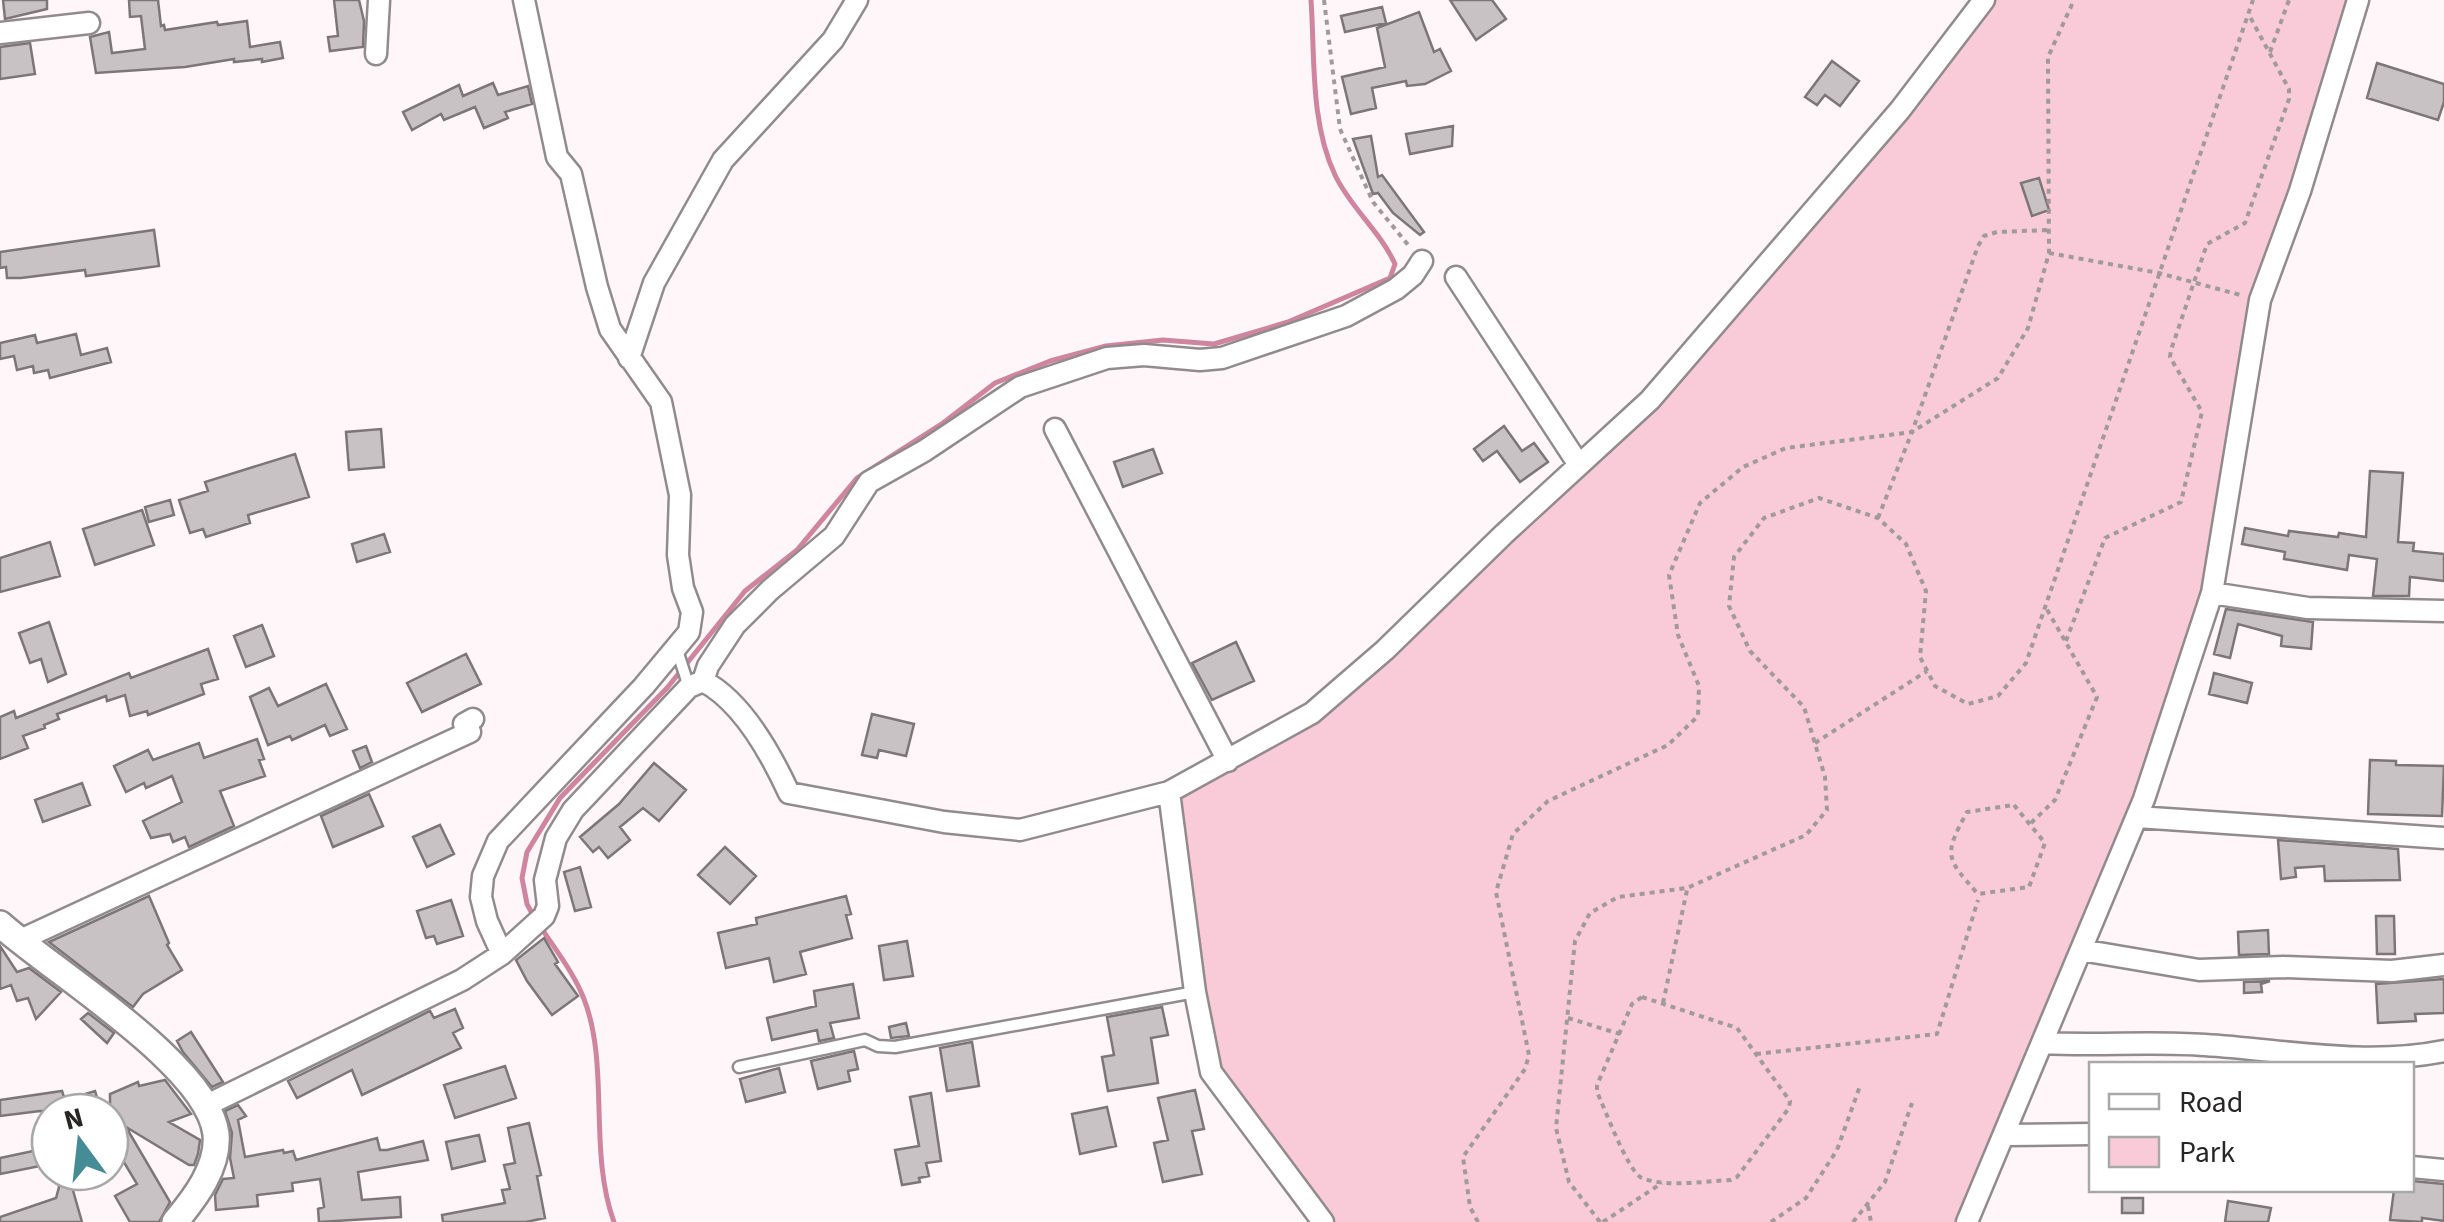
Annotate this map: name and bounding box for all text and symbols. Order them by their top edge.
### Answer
legend [2089,1062,2414,1192]
text: Road [2179,1081,2243,1124]
north arrow [30,1092,130,1192]
text: N [60,1097,88,1141]
text: Park [2179,1131,2235,1174]

